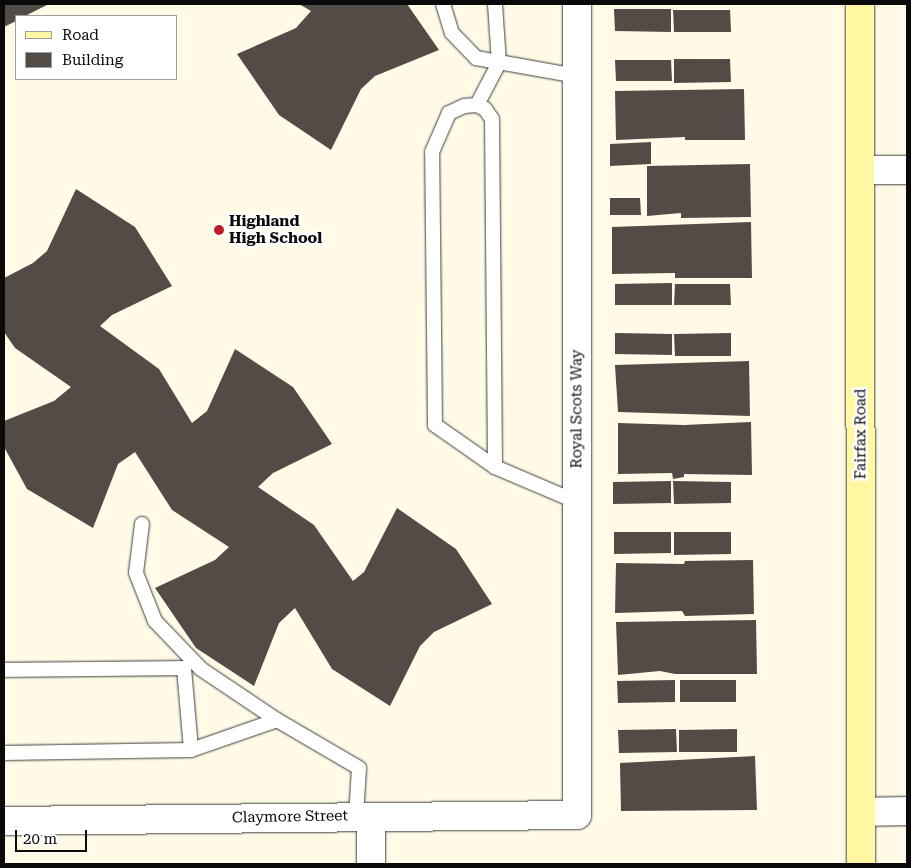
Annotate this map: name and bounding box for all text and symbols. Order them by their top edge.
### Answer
legend [15,15,178,80]
text: Road [62,26,99,44]
text: Building [62,51,123,69]
place label: Highland High School [229,212,322,247]
marker: Highland High School [213,224,225,236]
street label: Royal Scots Way [568,349,586,469]
street label: Fairfax Road [852,389,870,479]
street label: Claymore Street [232,807,348,827]
scale bar [18,820,90,852]
text: 20 m [23,830,57,848]

